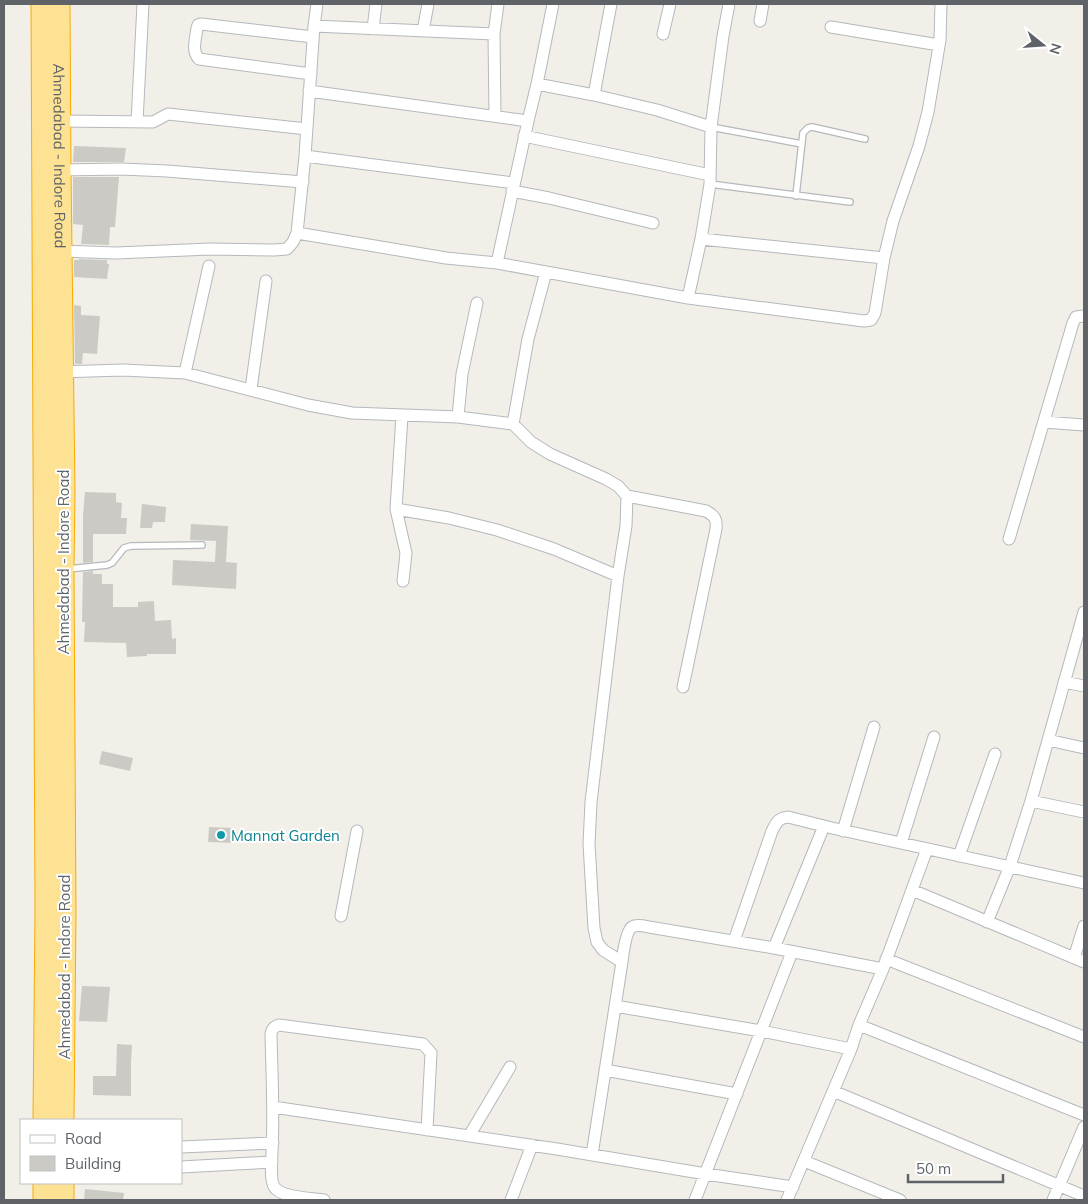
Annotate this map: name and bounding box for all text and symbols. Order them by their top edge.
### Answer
north arrow [1018,20,1068,70]
text: N [1045,41,1066,56]
street label: Ahmedabad - Indore Road [50,63,70,249]
street label: Ahmedabad - Indore Road [54,470,73,654]
place label: Mannat Garden [231,826,340,845]
marker: Mannat Garden [215,829,227,841]
street label: Ahmedabad - Indore Road [55,875,74,1059]
legend [20,1119,182,1184]
text: Road [65,1129,102,1148]
scale bar [908,1152,1003,1184]
text: Building [65,1154,121,1173]
text: 50 m [916,1159,951,1178]

